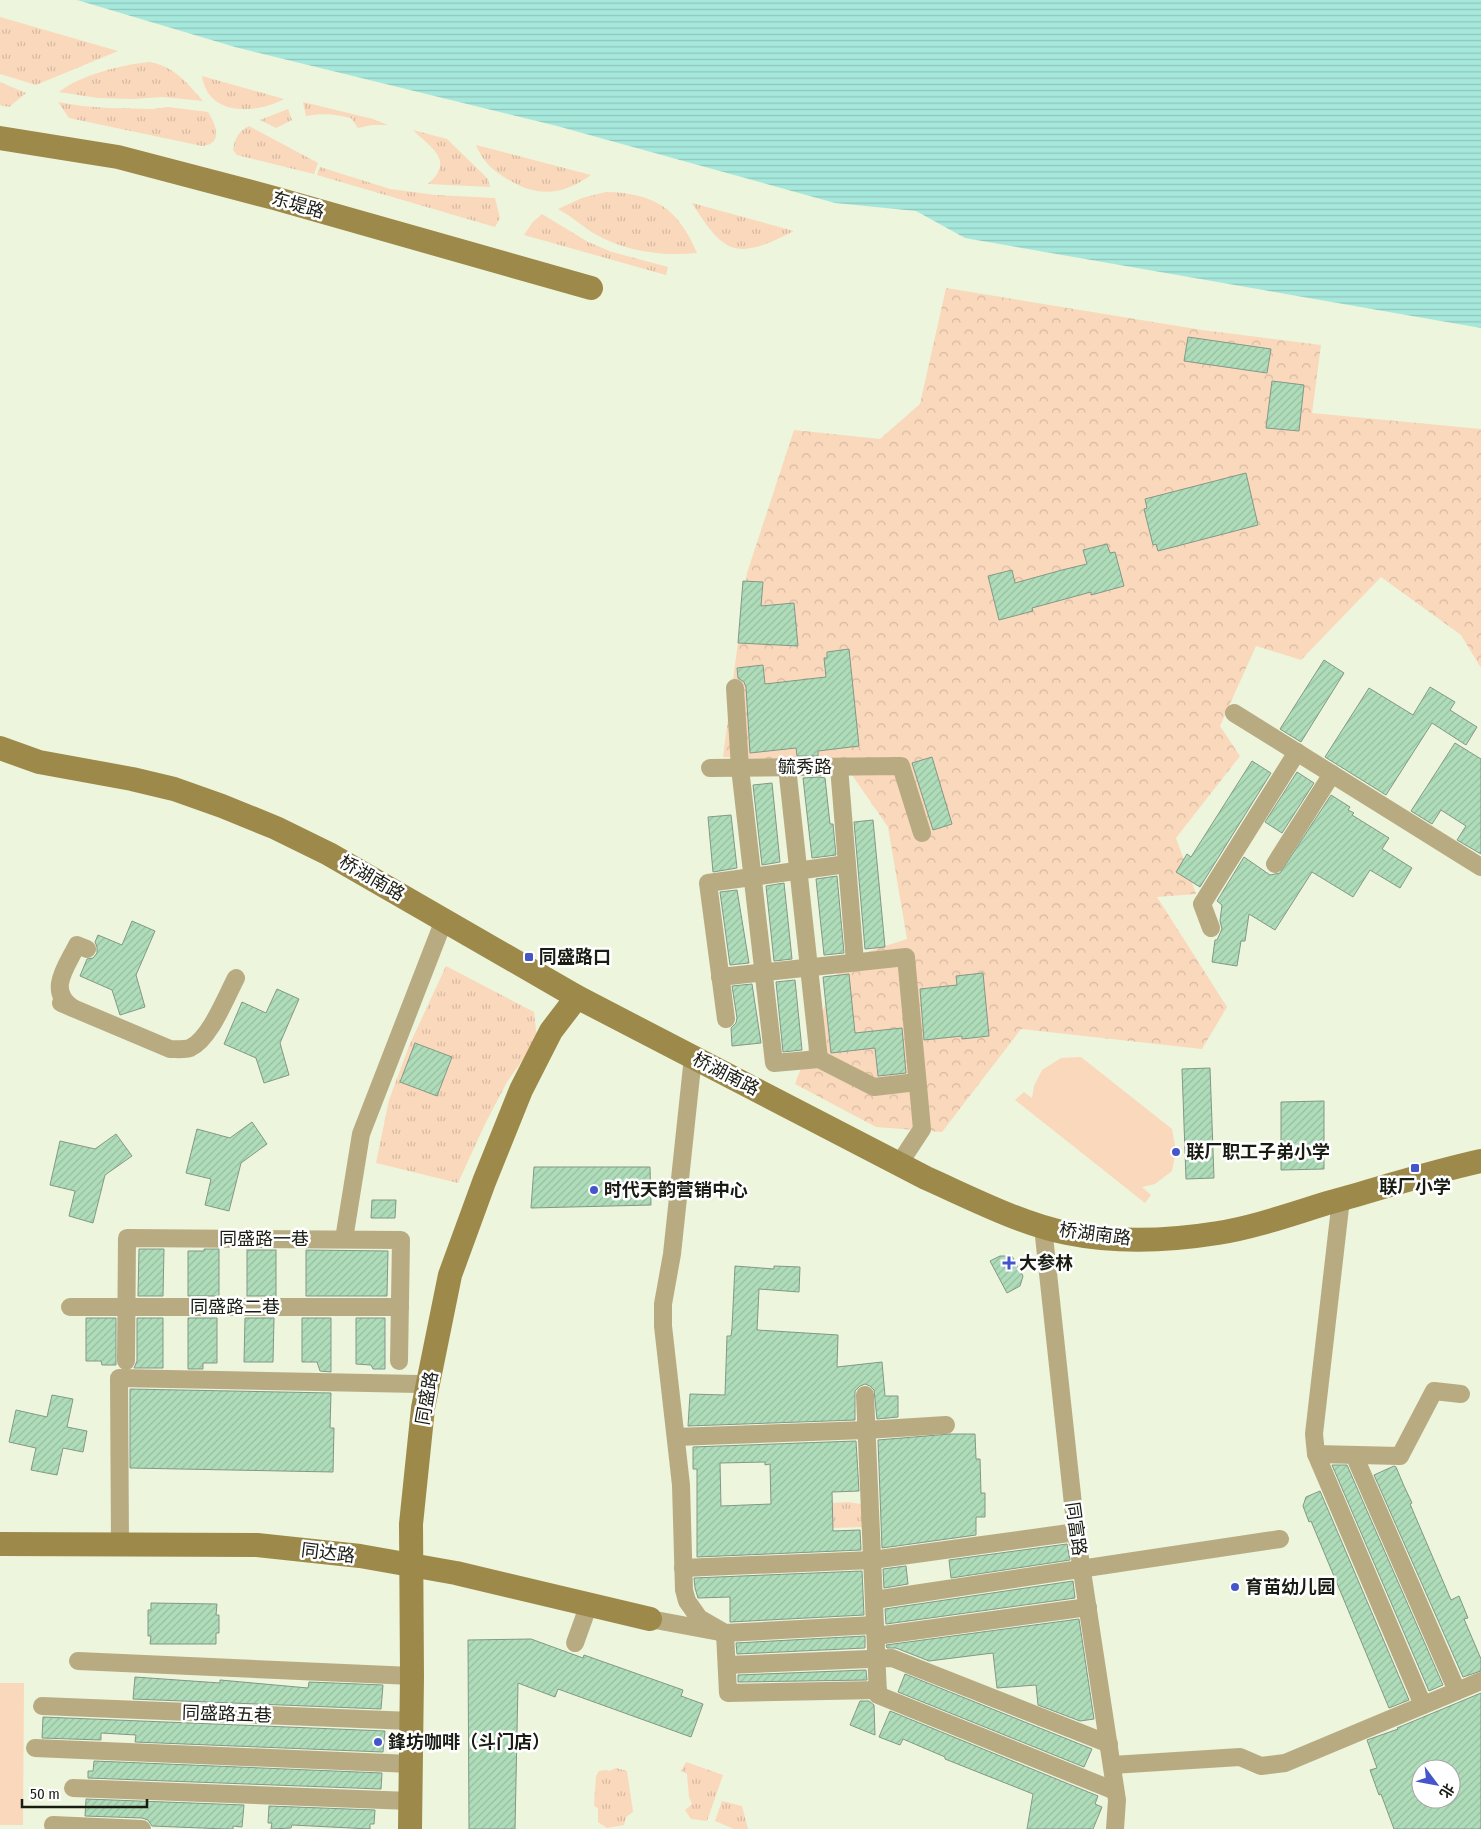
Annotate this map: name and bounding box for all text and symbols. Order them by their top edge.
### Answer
street label: 东堤路 [269,187,327,223]
street label: 毓秀路 [778,756,832,778]
street label: 桥湖南路 [335,850,409,906]
place label: 同盛路口 [539,946,611,968]
marker: 同盛路口 [523,951,535,963]
street label: 桥湖南路 [689,1048,763,1100]
place label: 联厂职工子弟小学 [1186,1141,1330,1163]
marker: 联厂职工子弟小学 [1170,1146,1182,1158]
marker: 联厂小学 [1409,1162,1421,1174]
place label: 联厂小学 [1379,1176,1451,1198]
place label: 时代天韵营销中心 [604,1179,748,1201]
marker: 时代天韵营销中心 [588,1184,600,1196]
street label: 桥湖南路 [1058,1219,1132,1249]
street label: 同盛路一巷 [219,1228,309,1250]
place label: 大参林 [1019,1252,1073,1274]
marker: 大参林 [1003,1257,1015,1269]
street label: 同盛路二巷 [190,1296,280,1318]
street label: 同盛路 [411,1370,443,1426]
street label: 同富路 [1061,1501,1091,1557]
street label: 同达路 [300,1539,356,1567]
place label: 育苗幼儿园 [1245,1576,1335,1598]
marker: 育苗幼儿园 [1229,1581,1241,1593]
street label: 同盛路五巷 [182,1701,272,1727]
place label: 鋒坊咖啡（斗门店） [388,1731,550,1753]
marker: 鋒坊咖啡（斗门店） [372,1736,384,1748]
north arrow [1411,1759,1461,1809]
scale bar [22,1776,148,1808]
text: 北 [1436,1780,1458,1801]
text: 50 m [30,1785,60,1803]

